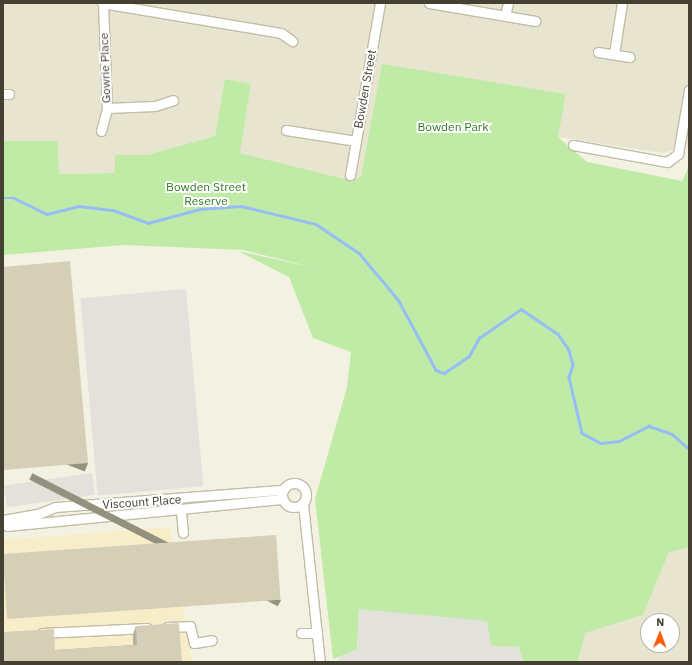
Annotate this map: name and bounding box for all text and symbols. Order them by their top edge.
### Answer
street label: Gowrie Place [97,33,113,103]
street label: Bowden Street [351,48,379,130]
park label: Bowden Park [417,120,489,134]
park label: Bowden Street Reserve [166,180,246,208]
street label: Viscount Place [102,492,182,512]
north arrow [640,613,680,653]
text: N [656,615,664,629]

